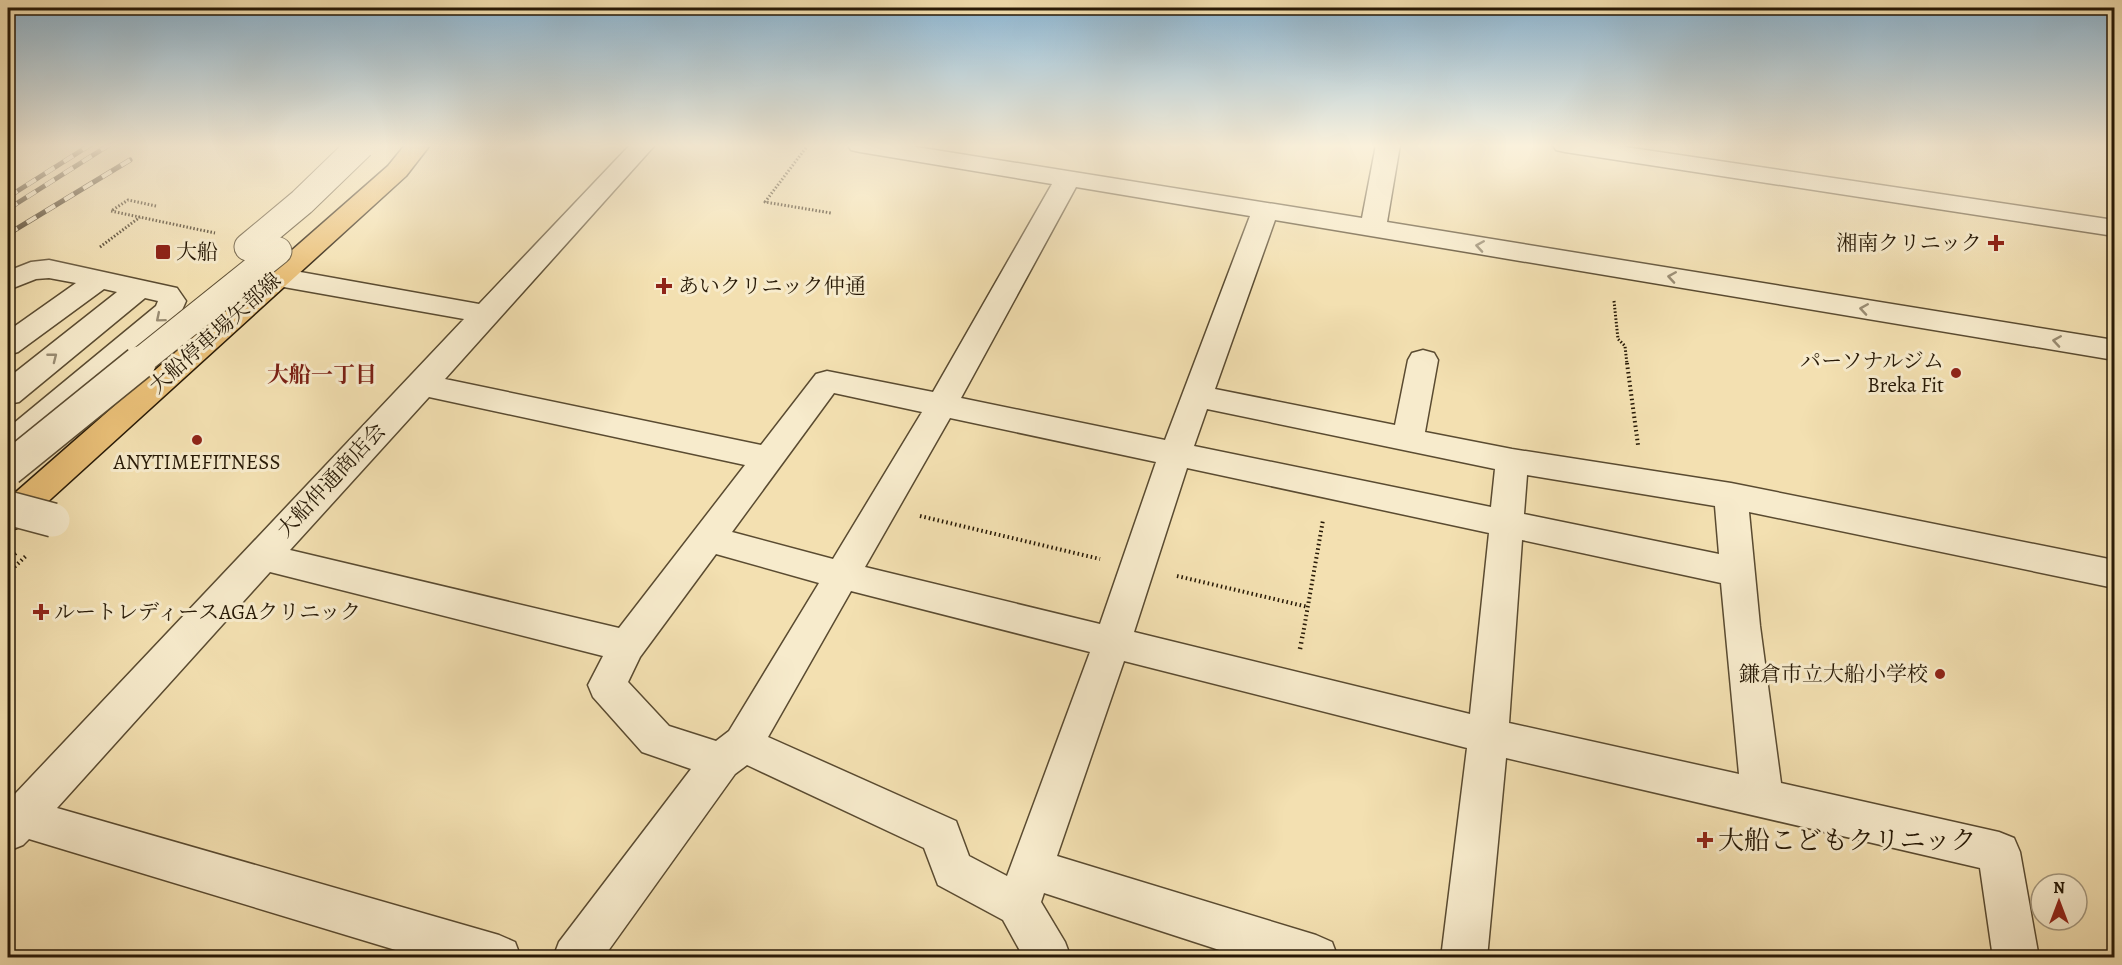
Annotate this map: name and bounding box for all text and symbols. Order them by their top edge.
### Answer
place label: 湘南クリニック [1836,229,1982,257]
marker: 湘南クリニック [1987,234,2005,252]
place label: 大船 [176,238,218,266]
one-way arrow [1475,240,1484,252]
marker: 大船 [154,243,172,261]
street label: 大船停車場矢部線 [143,266,287,400]
place label: あいクリニック仲通 [678,272,866,300]
one-way arrow [1667,272,1677,284]
marker: あいクリニック仲通 [655,277,673,295]
one-way arrow [1860,303,1870,316]
one-way arrow [156,311,167,322]
one-way arrow [2052,335,2062,348]
place label: パーソナルジム Breka Fit [1800,347,1944,399]
one-way arrow [47,354,58,365]
district label: 大船一丁目 [267,360,377,390]
marker: パーソナルジム Breka Fit [1949,366,1963,380]
street label: 大船仲通商店会 [271,417,391,543]
marker: ANYTIMEFITNESS [190,433,204,447]
place label: ANYTIMEFITNESS [112,448,281,476]
place label: ルートレディースAGAクリニック [54,598,361,626]
marker: ルートレディースAGAクリニック [32,603,50,621]
place label: 鎌倉市立大船小学校 [1739,660,1928,688]
marker: 鎌倉市立大船小学校 [1933,667,1947,681]
place label: 大船こどもクリニック [1718,823,1976,858]
marker: 大船こどもクリニック [1696,831,1714,849]
north arrow [2029,872,2089,932]
text: N [2053,877,2065,899]

